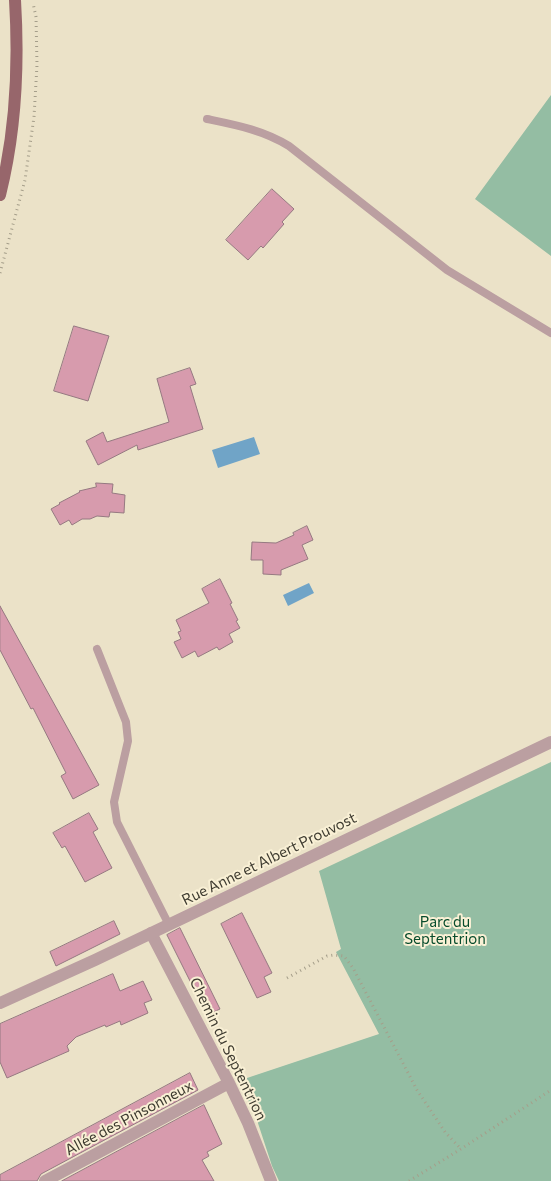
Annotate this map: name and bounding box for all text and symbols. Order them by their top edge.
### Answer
street label: Rue Anne et Albert Prouvost [179,809,359,909]
park label: Parc du Septentrion [404,913,486,948]
street label: Chemin du Septentrion [186,975,270,1123]
street label: Allée des Pinsonneux [62,1077,196,1159]

